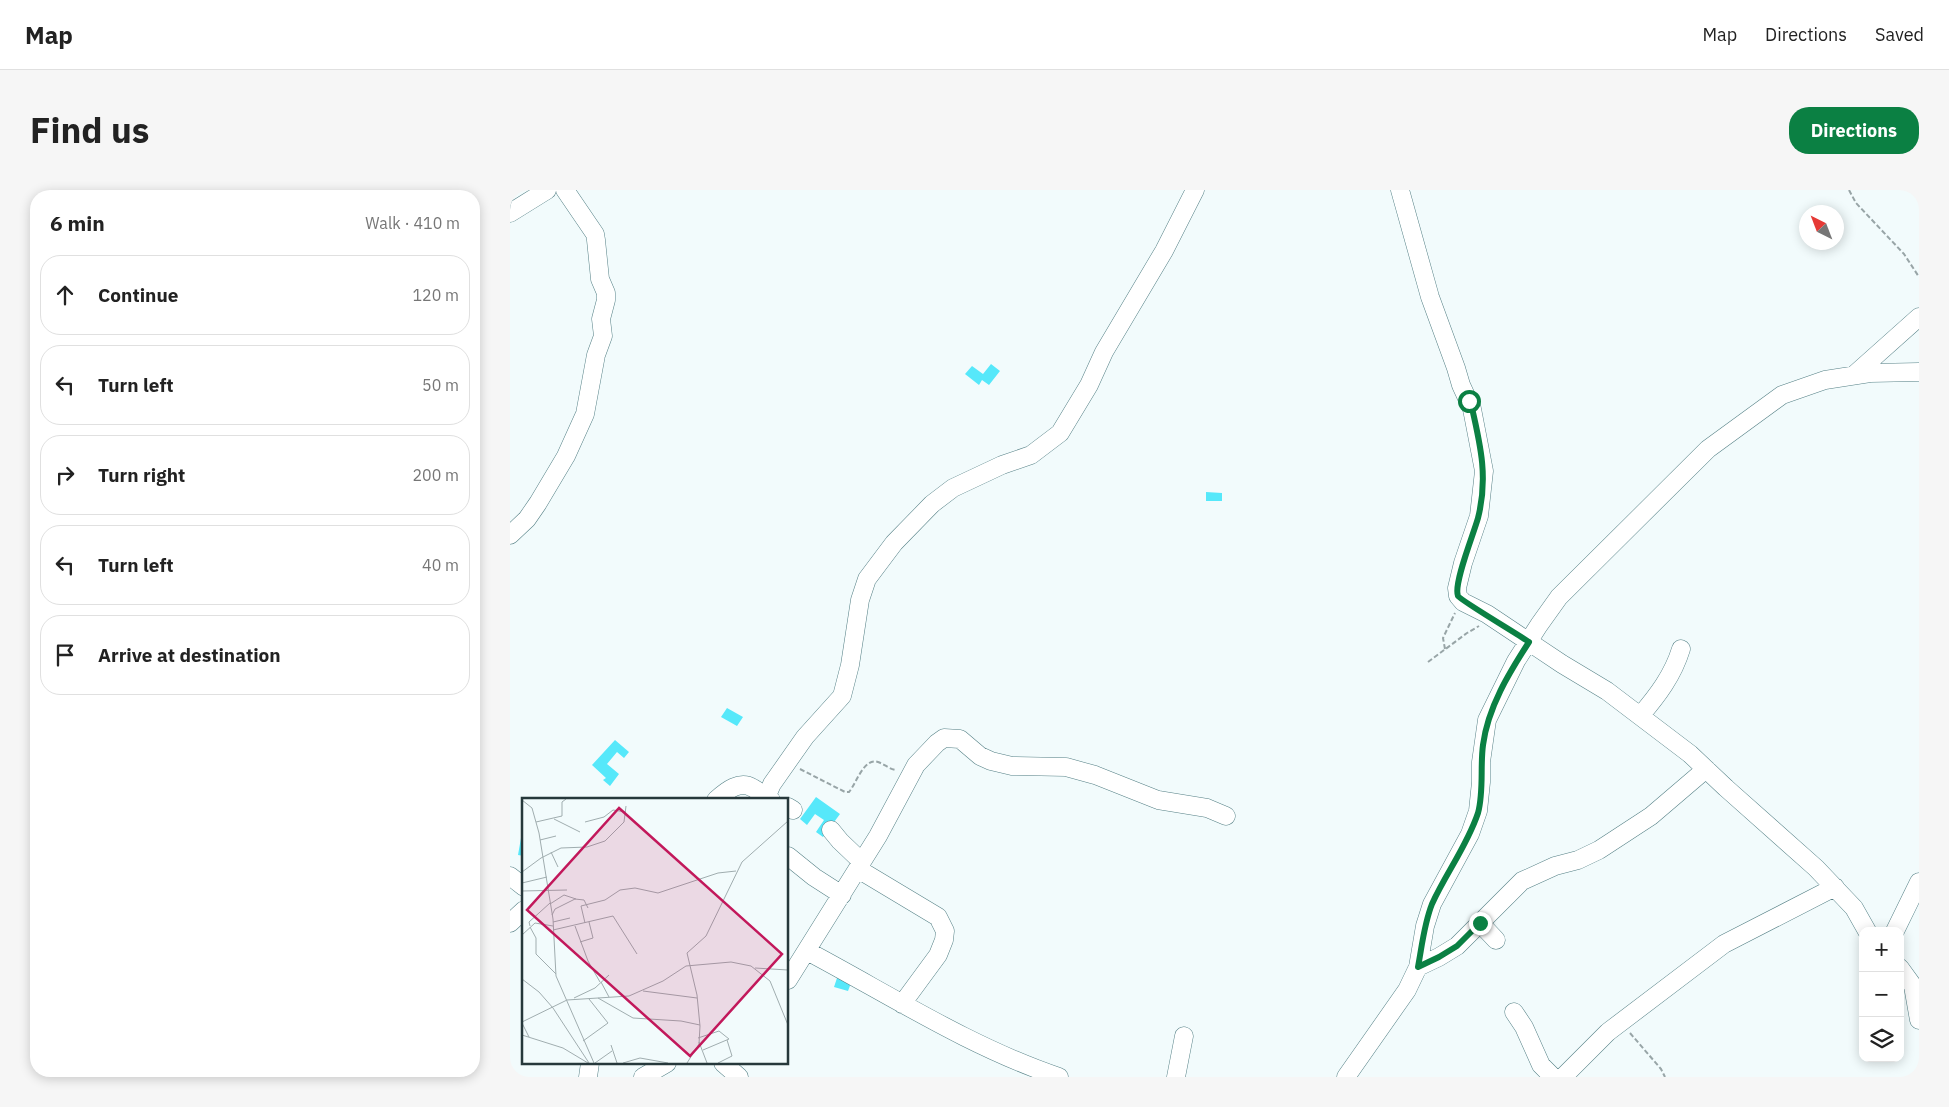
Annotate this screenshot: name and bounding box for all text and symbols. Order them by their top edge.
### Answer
text: Map [25,19,73,51]
text: Map [1702,23,1737,46]
text: Directions [1765,23,1847,46]
text: Saved [1875,23,1924,46]
text: Find us [30,107,149,153]
button: Directions [1789,107,1919,154]
north arrow [1799,205,1844,250]
text: 6 min [50,209,105,237]
text: Walk · 410 m [365,213,460,233]
icon: ahead [51,281,79,309]
text: Continue [98,283,178,307]
text: 120 m [412,285,459,305]
icon: left [51,371,79,399]
text: Turn left [98,373,174,397]
text: 50 m [422,375,459,395]
route start [1458,390,1481,413]
icon: right [51,461,79,489]
text: Turn right [98,463,185,487]
text: 200 m [412,465,459,485]
icon: left [51,551,79,579]
text: Turn left [98,553,174,577]
text: 40 m [422,555,459,575]
icon: arrive [51,641,79,669]
text: Arrive at destination [98,643,281,667]
inset map [522,798,789,1064]
route end [1469,912,1492,935]
map controls [1859,927,1904,1062]
button: + [1859,927,1904,972]
button: − [1859,972,1904,1017]
button: layers [1859,1017,1904,1062]

